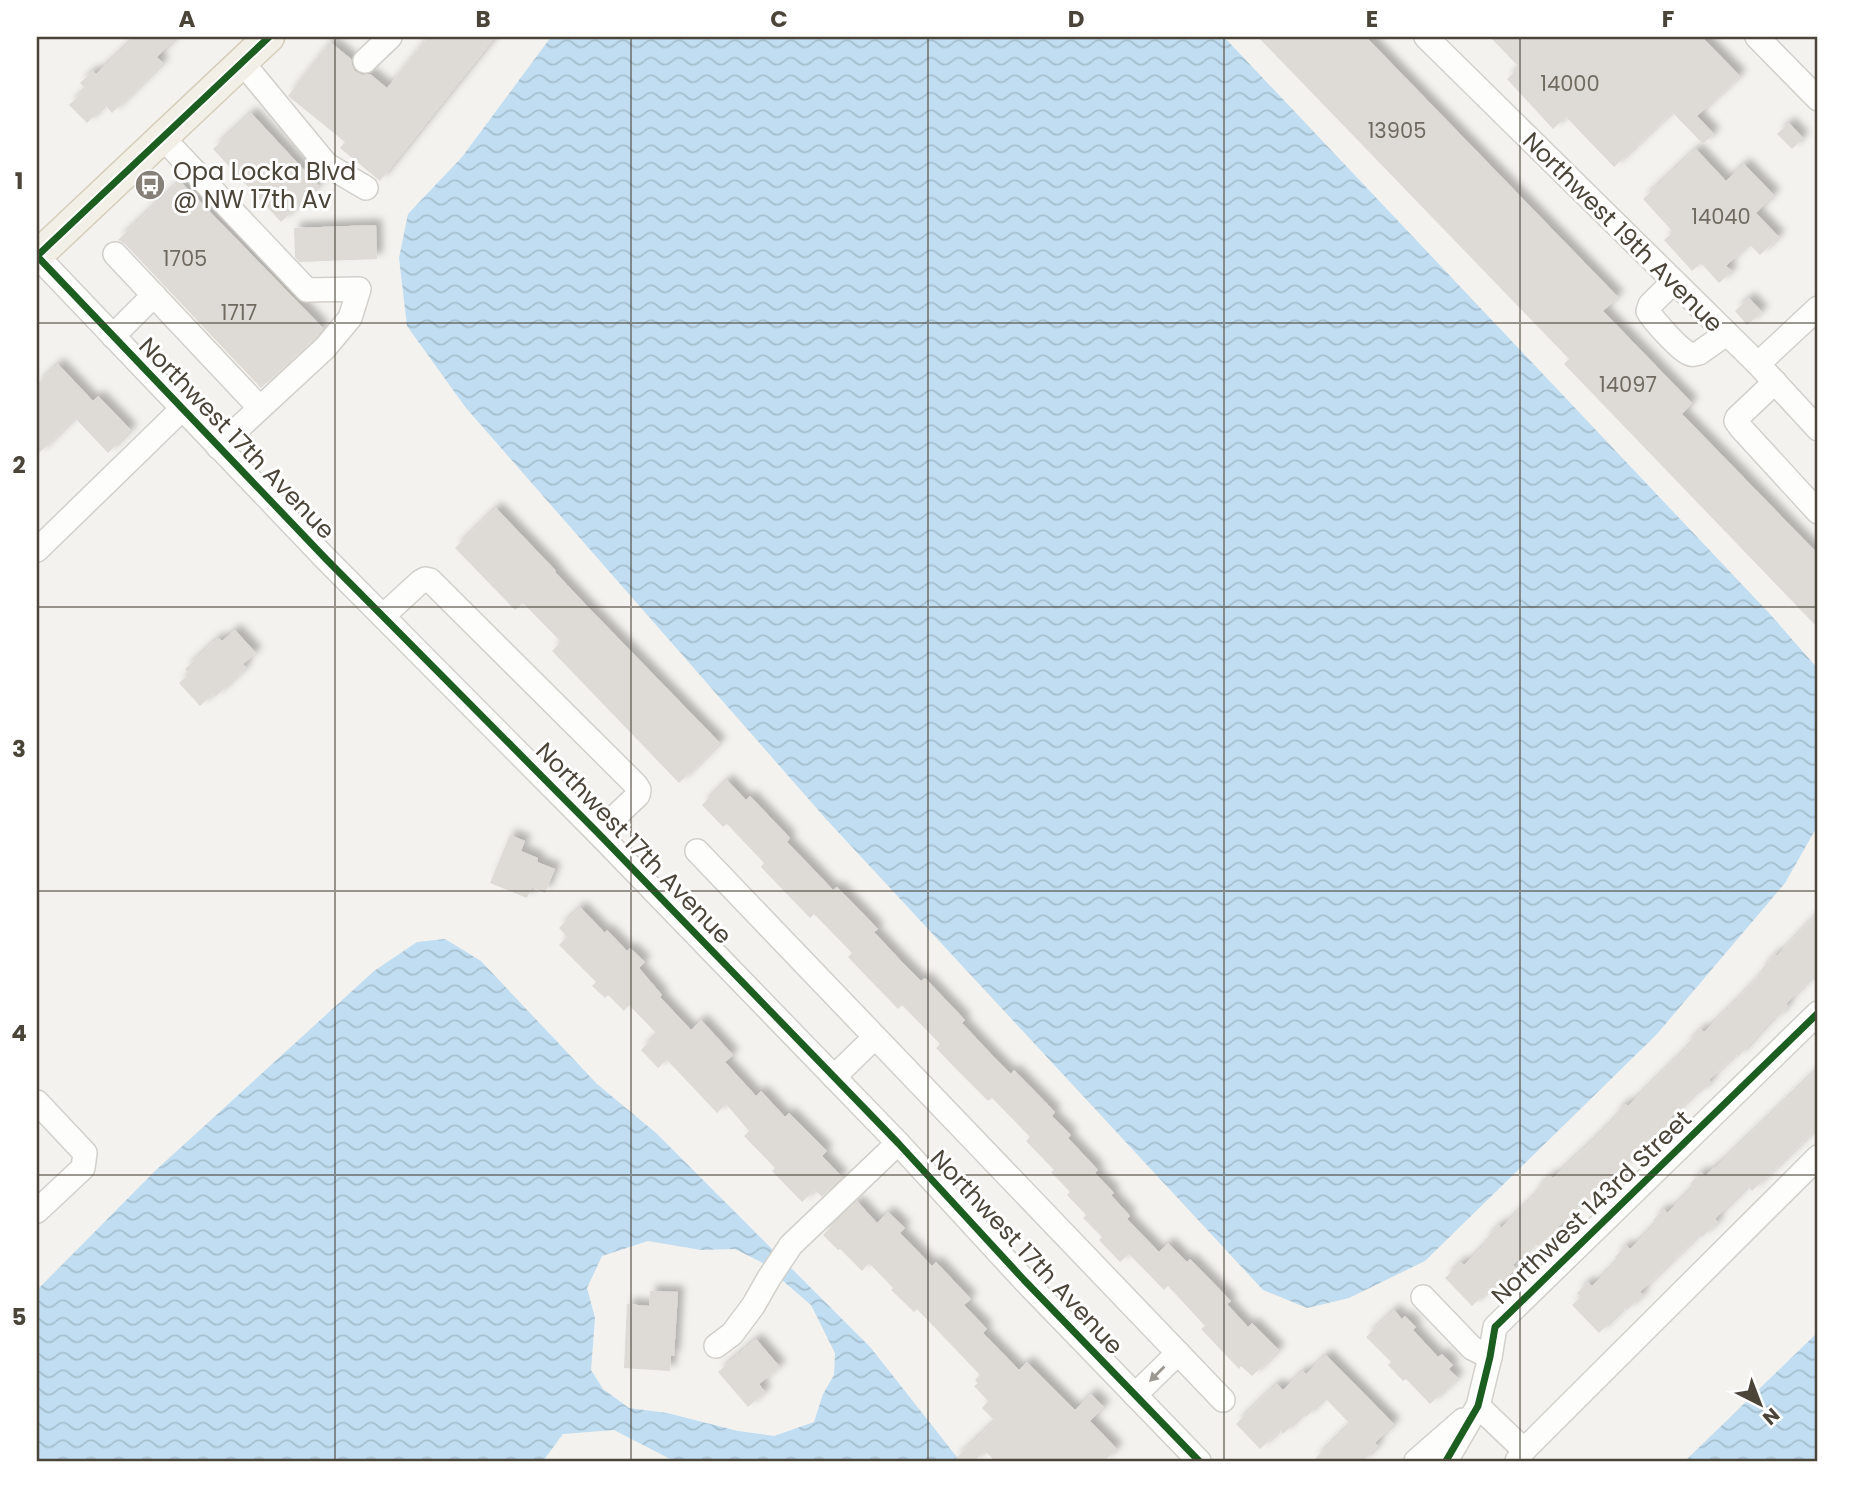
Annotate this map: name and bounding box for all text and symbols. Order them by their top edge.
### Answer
text: A [179,3,196,35]
text: B [475,3,491,35]
text: C [770,3,788,35]
text: D [1068,3,1084,35]
text: E [1366,3,1378,35]
text: F [1662,3,1674,35]
house number: 14000 [1540,69,1600,98]
house number: 13905 [1368,116,1426,145]
street label: Northwest 19th Avenue [1516,125,1730,339]
place label: Opa Locka Blvd @ NW 17th Av [173,155,356,216]
text: 1 [15,165,23,197]
bus stop icon: Opa Locka Blvd @ NW 17th Av [133,168,167,202]
house number: 14040 [1691,202,1751,231]
house number: 1705 [163,244,207,273]
house number: 1717 [221,298,257,327]
street label: Northwest 17th Avenue [132,330,342,546]
house number: 14097 [1599,370,1657,399]
text: 2 [12,449,26,481]
text: 3 [12,733,26,765]
street label: Northwest 17th Avenue [529,735,739,951]
text: 4 [11,1017,27,1049]
street label: Northwest 143rd Street [1484,1103,1698,1311]
street label: Northwest 17th Avenue [923,1142,1131,1362]
text: 5 [12,1301,26,1333]
one-way arrow [1148,1365,1165,1382]
north arrow [1726,1368,1796,1438]
text: N [1757,1401,1785,1431]

